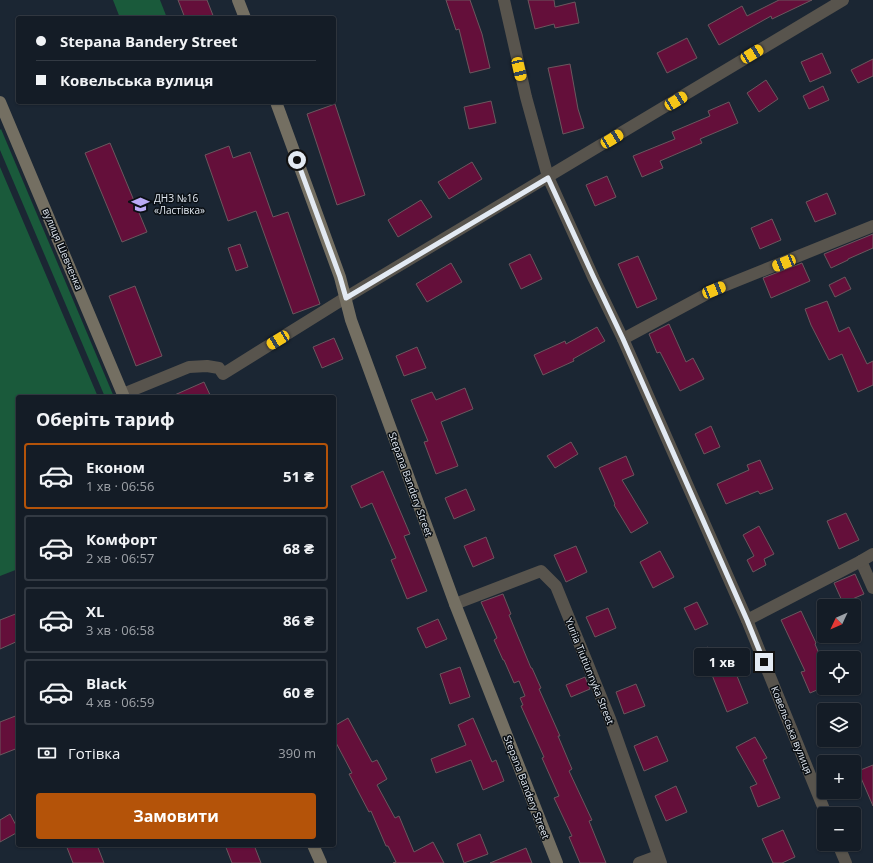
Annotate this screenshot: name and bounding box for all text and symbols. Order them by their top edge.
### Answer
text: Stepana Bandery Street [60,31,237,51]
car [739,43,765,65]
car [510,56,528,82]
text: Ковельська вулиця [60,70,213,90]
car [663,90,689,112]
car [599,128,625,150]
route start [288,151,306,169]
place label: ДНЗ №16 «Ластівка» [154,191,205,217]
school or university icon: ДНЗ №16 «Ластівка» [131,194,151,214]
street label: вулиця Шевченка [39,206,87,292]
car [771,253,797,273]
car [701,280,727,300]
car [265,329,291,351]
text: Оберіть тариф [36,407,175,431]
street label: Stepana Bandery Street [386,430,437,539]
text: Економ [86,457,145,477]
icon: car [38,458,74,494]
text: 51 ₴ [283,466,314,486]
text: 1 хв · 06:56 [86,477,154,495]
text: Комфорт [86,529,157,549]
icon: car [38,530,74,566]
text: 68 ₴ [283,538,314,558]
text: 2 хв · 06:57 [86,549,154,567]
north arrow [817,599,861,643]
map controls [817,599,861,851]
text: XL [86,601,104,621]
icon: car [38,602,74,638]
text: 86 ₴ [283,610,314,630]
street label: Yuriia Tiutiunnyka Street [562,616,618,727]
text: 3 хв · 06:58 [86,621,154,639]
callout: 1 хв [694,648,750,676]
button: locate [817,651,861,695]
text: 1 хв [709,653,735,671]
route end [755,653,773,671]
text: Black [86,673,127,693]
icon: car [38,674,74,710]
text: 60 ₴ [283,682,314,702]
street label: Ковельська вулиця [768,684,816,776]
text: 4 хв · 06:59 [86,693,154,711]
button: layers [817,703,861,747]
street label: Stepana Bandery Street [501,733,553,841]
icon: cash [36,742,58,764]
text: Готівка [68,743,120,763]
text: 390 m [278,744,316,762]
button: + [817,755,861,799]
button: Замовити [36,793,316,839]
button: − [817,807,861,851]

